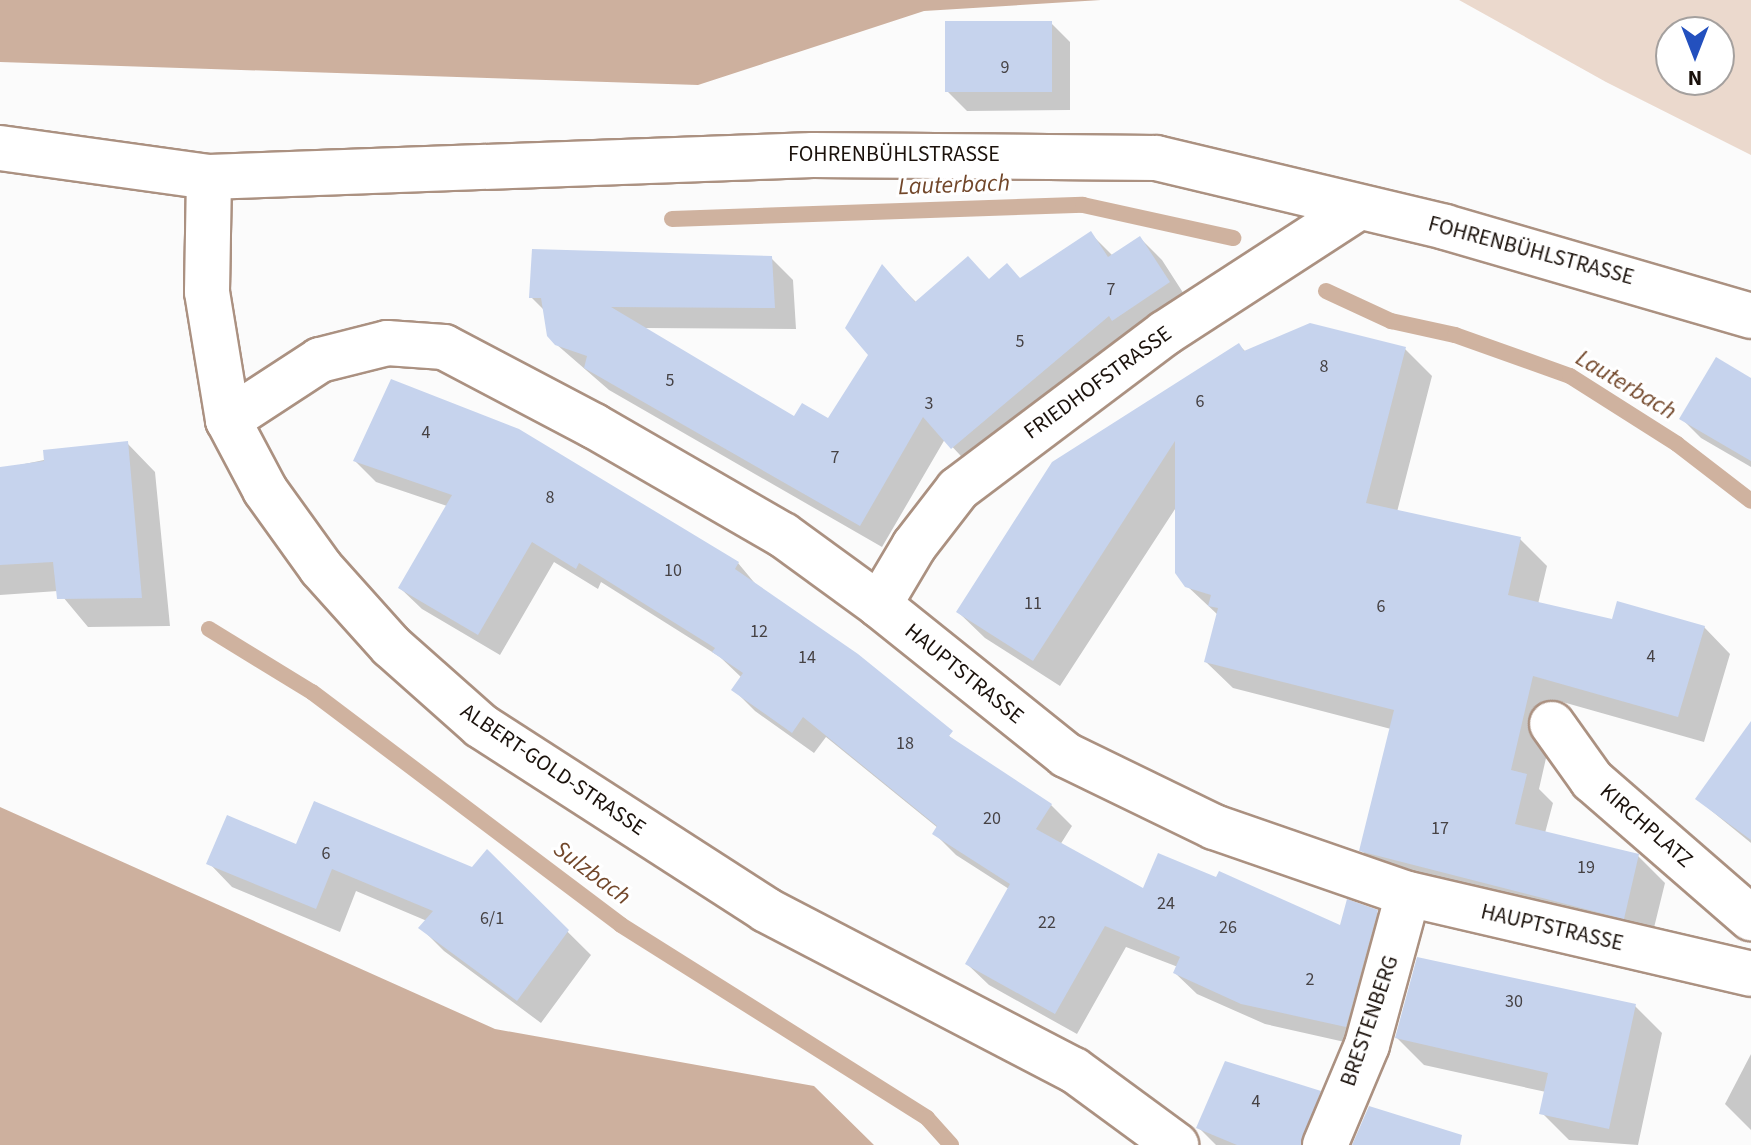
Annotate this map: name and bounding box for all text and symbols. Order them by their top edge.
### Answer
north arrow [1655,16,1735,96]
house number: 9 [1001,57,1009,79]
text: N [1688,62,1702,94]
street label: FOHRENBÜHLSTRASSE [788,142,1000,168]
water label: Lauterbach [897,169,1011,201]
street label: FOHRENBÜHLSTRASSE [1425,211,1637,291]
house number: 7 [1107,279,1115,301]
street label: FRIEDHOFSTRASSE [1019,321,1177,445]
house number: 5 [1016,331,1024,353]
water label: Lauterbach [1571,344,1681,426]
house number: 8 [1320,356,1328,378]
house number: 5 [666,370,674,392]
house number: 6 [1196,391,1204,413]
house number: 3 [925,393,933,415]
house number: 4 [422,422,430,444]
house number: 7 [831,447,839,469]
house number: 8 [546,487,554,509]
house number: 10 [664,560,682,582]
house number: 11 [1024,593,1042,615]
house number: 6 [1377,596,1385,618]
street label: HAUPTSTRASSE [899,618,1029,730]
house number: 12 [750,621,768,643]
house number: 4 [1647,646,1655,668]
house number: 14 [798,647,816,669]
street label: ALBERT-GOLD-STRASSE [455,698,651,842]
house number: 18 [896,733,914,755]
street label: KIRCHPLATZ [1594,779,1698,873]
house number: 20 [983,808,1001,830]
house number: 17 [1431,818,1449,840]
water label: Sulzbach [548,835,636,911]
house number: 6 [322,843,330,865]
house number: 19 [1577,857,1595,879]
house number: 24 [1157,893,1175,915]
street label: HAUPTSTRASSE [1478,899,1626,957]
house number: 6/1 [480,908,504,930]
house number: 22 [1038,912,1056,934]
house number: 26 [1219,917,1237,939]
street label: BRESTENBERG [1335,952,1405,1090]
house number: 2 [1306,969,1314,991]
house number: 30 [1505,991,1523,1013]
house number: 4 [1252,1091,1260,1113]

